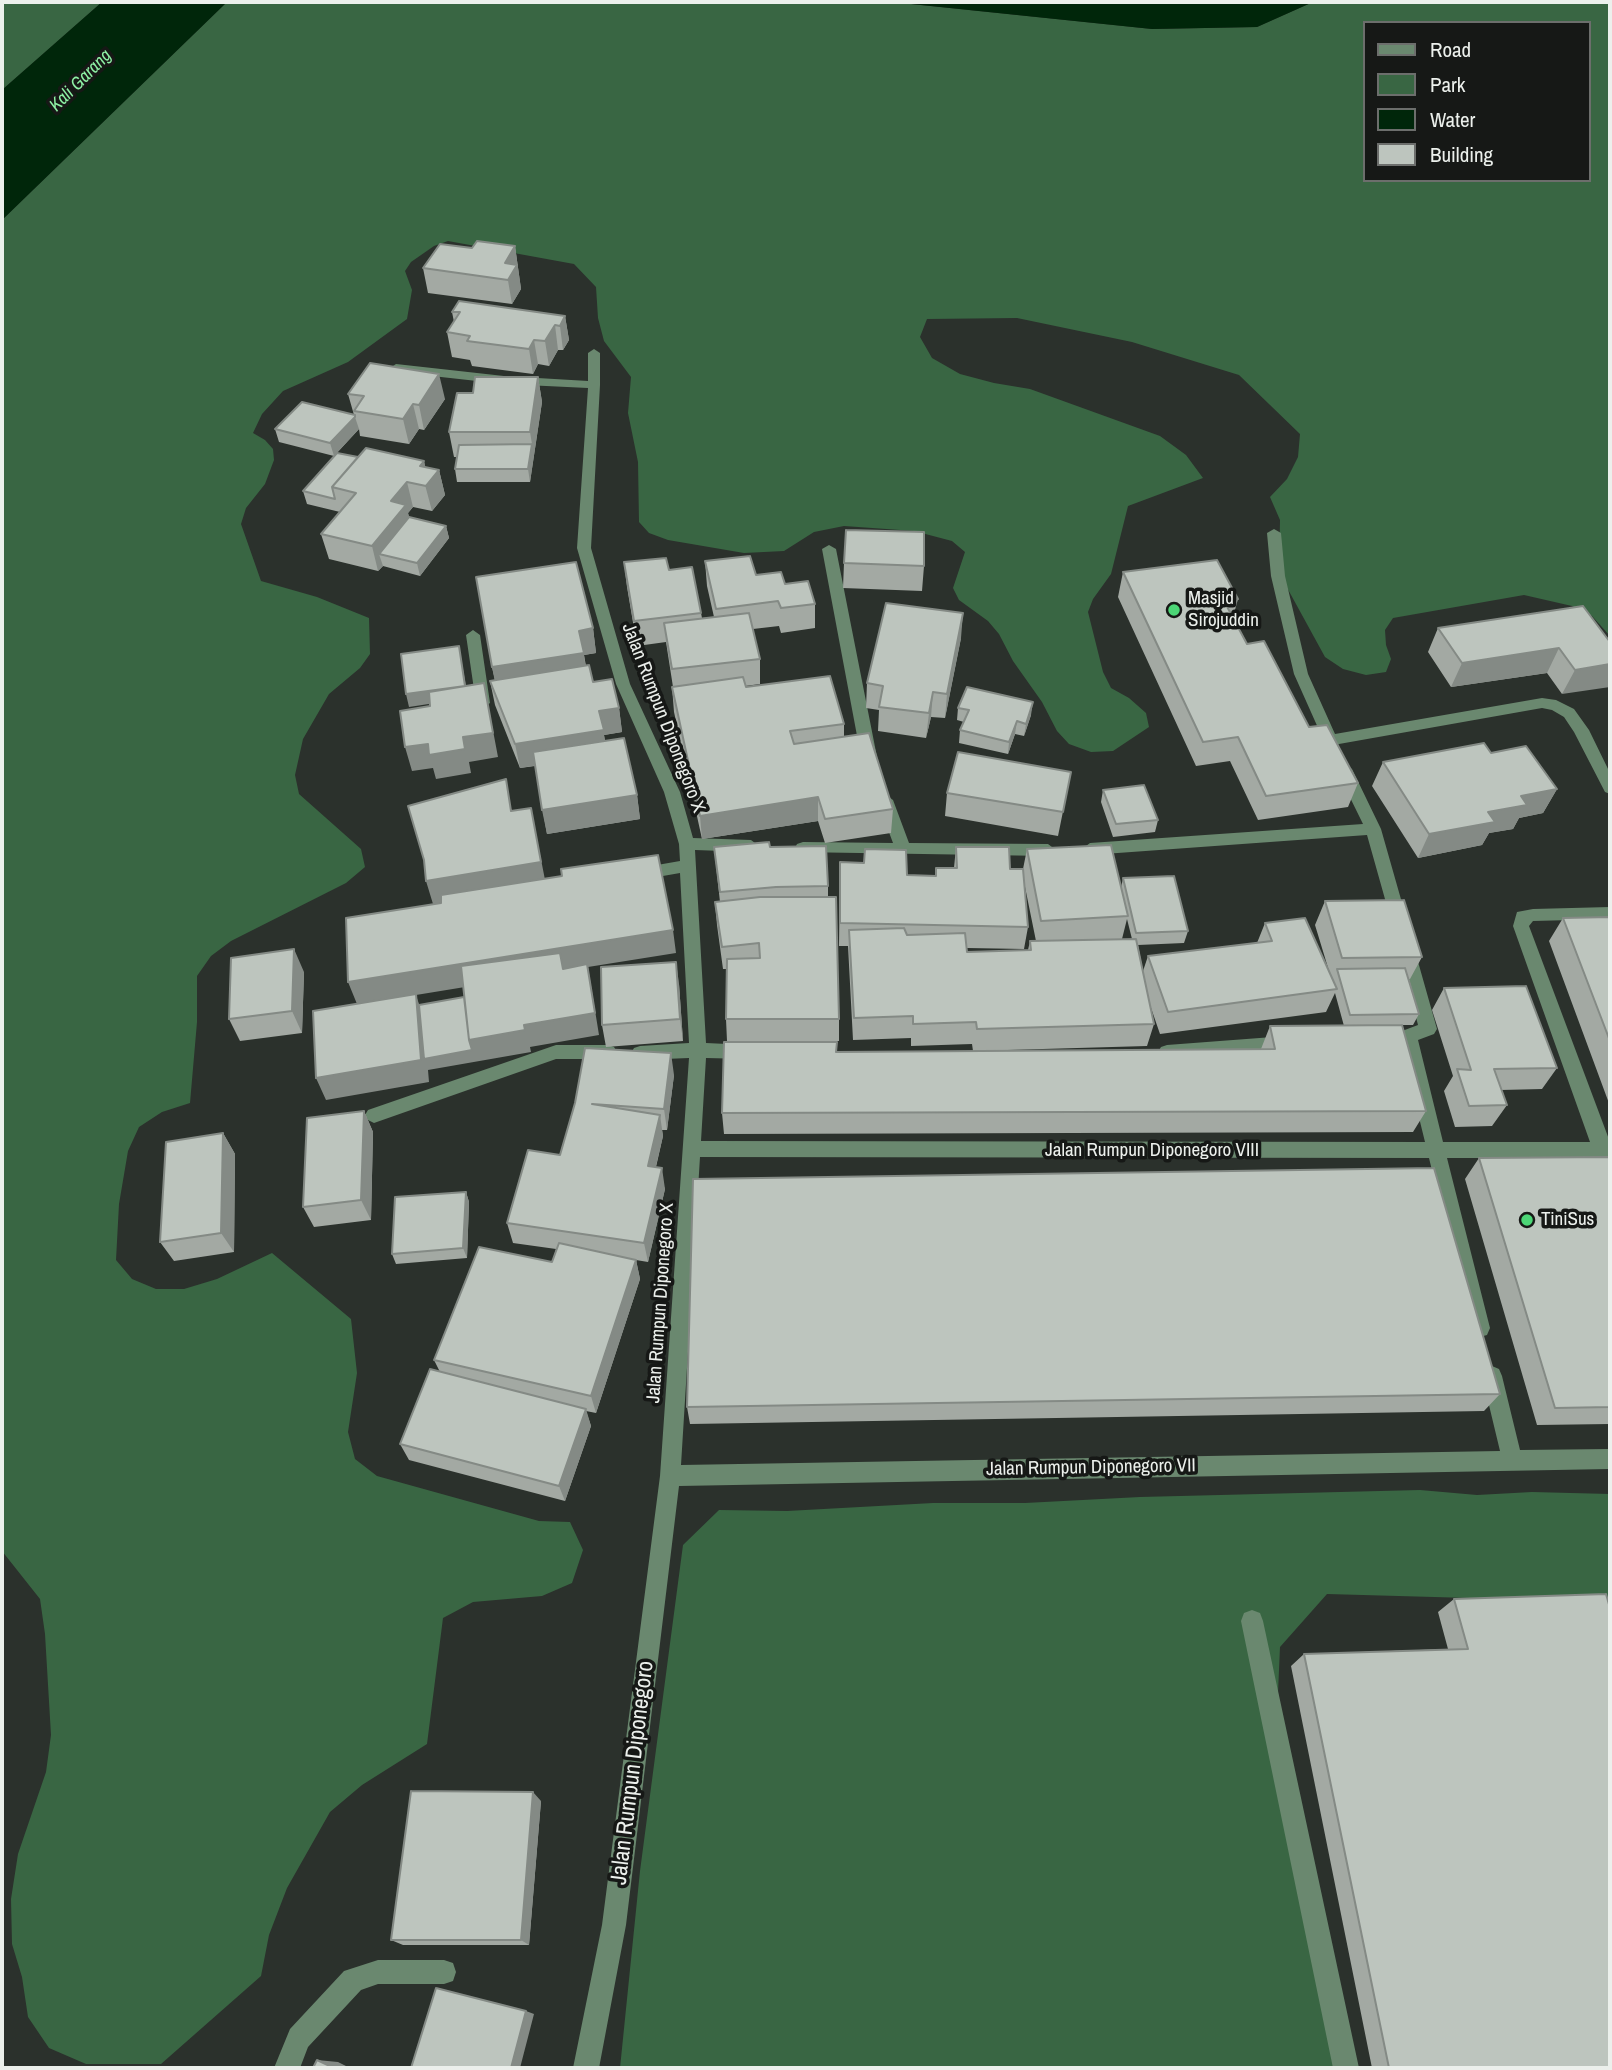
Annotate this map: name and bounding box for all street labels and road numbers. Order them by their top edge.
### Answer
street label: Jalan Rumpun Diponegoro X [616,620,710,816]
street label: Jalan Rumpun Diponegoro VIII [1045,1140,1259,1162]
street label: Jalan Rumpun Diponegoro X [643,1202,679,1404]
street label: Jalan Rumpun Diponegoro VII [986,1455,1196,1481]
street label: Jalan Rumpun Diponegoro [606,1659,660,1887]

